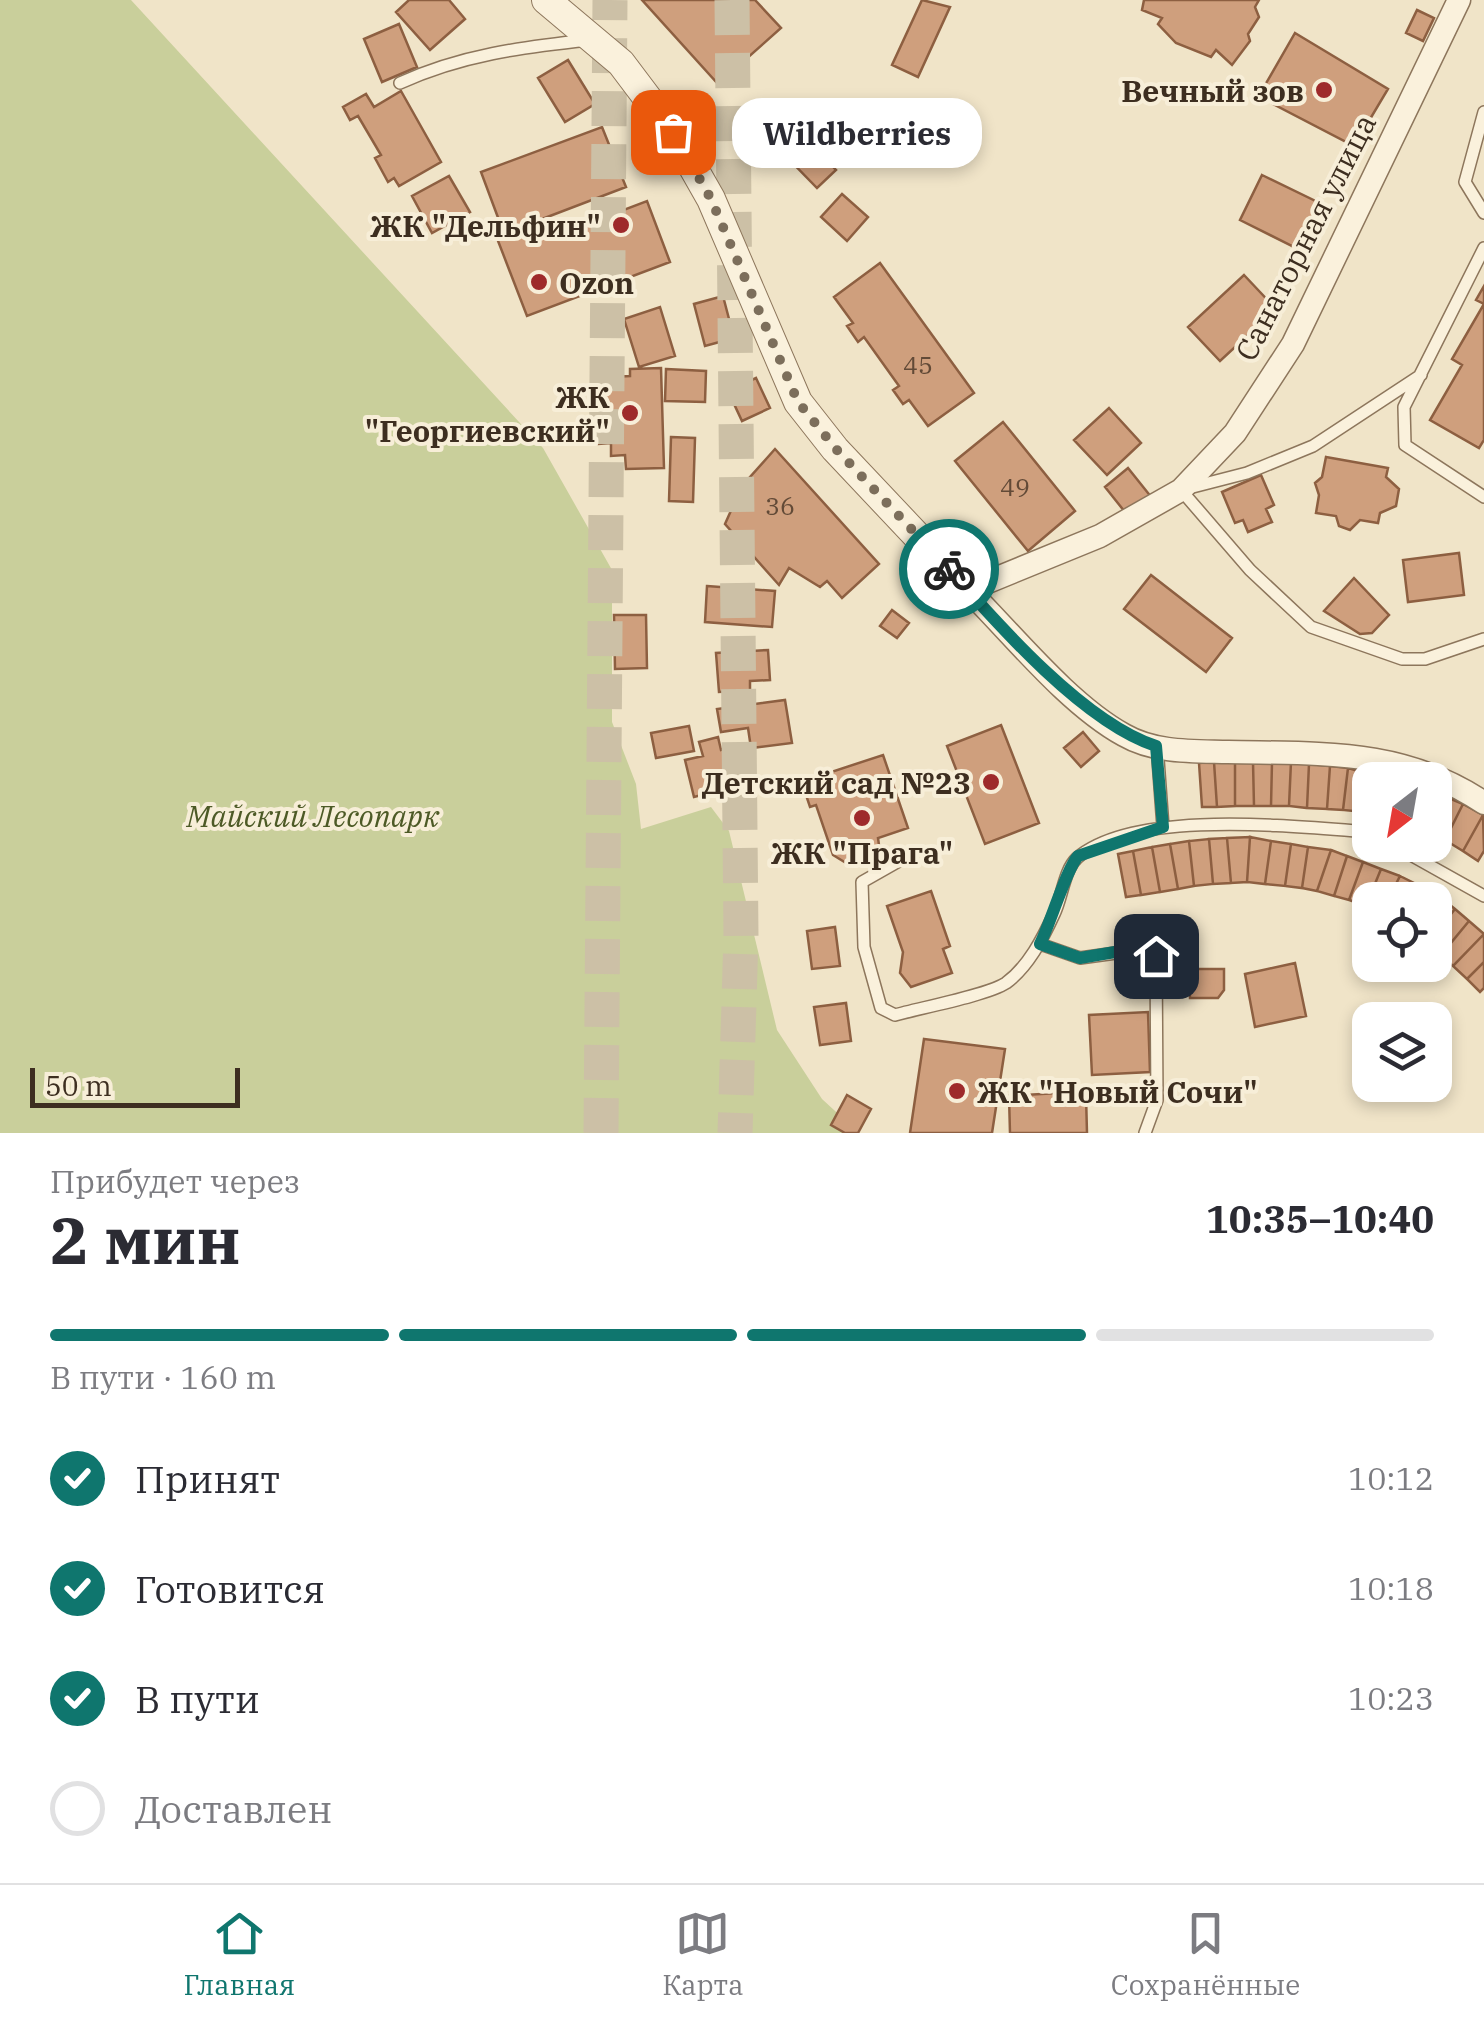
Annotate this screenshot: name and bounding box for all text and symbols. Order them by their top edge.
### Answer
place label: Вечный зов [1121,71,1304,110]
marker: Вечный зов [1313,79,1335,101]
pin [631,90,716,175]
callout: Wildberries [733,97,983,167]
icon: bag [646,105,701,160]
street label: Санаторная улица [1226,107,1384,367]
text: Wildberries [763,112,951,154]
place label: ЖК "Дельфин" [370,206,601,245]
marker: ЖК "Дельфин" [610,214,632,236]
place label: Ozon [559,263,634,302]
marker: Ozon [528,271,550,293]
house number: 45 [903,348,933,381]
place label: ЖК "Георгиевский" [365,377,610,450]
marker: ЖК "Георгиевский" [619,402,641,424]
house number: 49 [1000,470,1030,503]
house number: 36 [765,489,795,522]
courier [899,519,999,619]
icon: bike [922,542,977,597]
north arrow [1352,762,1452,862]
map controls [1352,762,1452,1102]
place label: Детский сад №23 [702,763,971,802]
marker: Детский сад №23 [980,771,1002,793]
park label: Майский Лесопарк [185,796,440,835]
marker: ЖК "Прага" [851,807,873,829]
place label: ЖК "Прага" [771,833,953,872]
button: locate [1352,882,1452,982]
pin [1114,914,1199,999]
icon: home [1129,929,1184,984]
button: layers [1352,1002,1452,1102]
scale bar [30,1063,240,1108]
text: 50 m [45,1067,112,1104]
place label: ЖК "Новый Сочи" [977,1072,1258,1111]
marker: ЖК "Новый Сочи" [946,1080,968,1102]
text: Прибудет через [50,1160,300,1202]
text: 10:35–10:40 [1206,1194,1434,1243]
text: 2 мин [50,1197,241,1282]
text: В пути · 160 m [50,1356,276,1398]
icon: check [50,1451,105,1506]
text: Принят [135,1454,280,1503]
text: 10:12 [1348,1457,1434,1499]
icon: check [50,1561,105,1616]
text: Готовится [135,1564,325,1613]
text: 10:18 [1348,1567,1434,1609]
icon: check [50,1671,105,1726]
text: В пути [135,1674,260,1723]
text: 10:23 [1348,1677,1434,1719]
text: Доставлен [135,1784,332,1833]
tab: Главная [184,1906,295,2003]
tab: Карта [662,1906,744,2003]
tab: Сохранённые [1111,1906,1300,2003]

